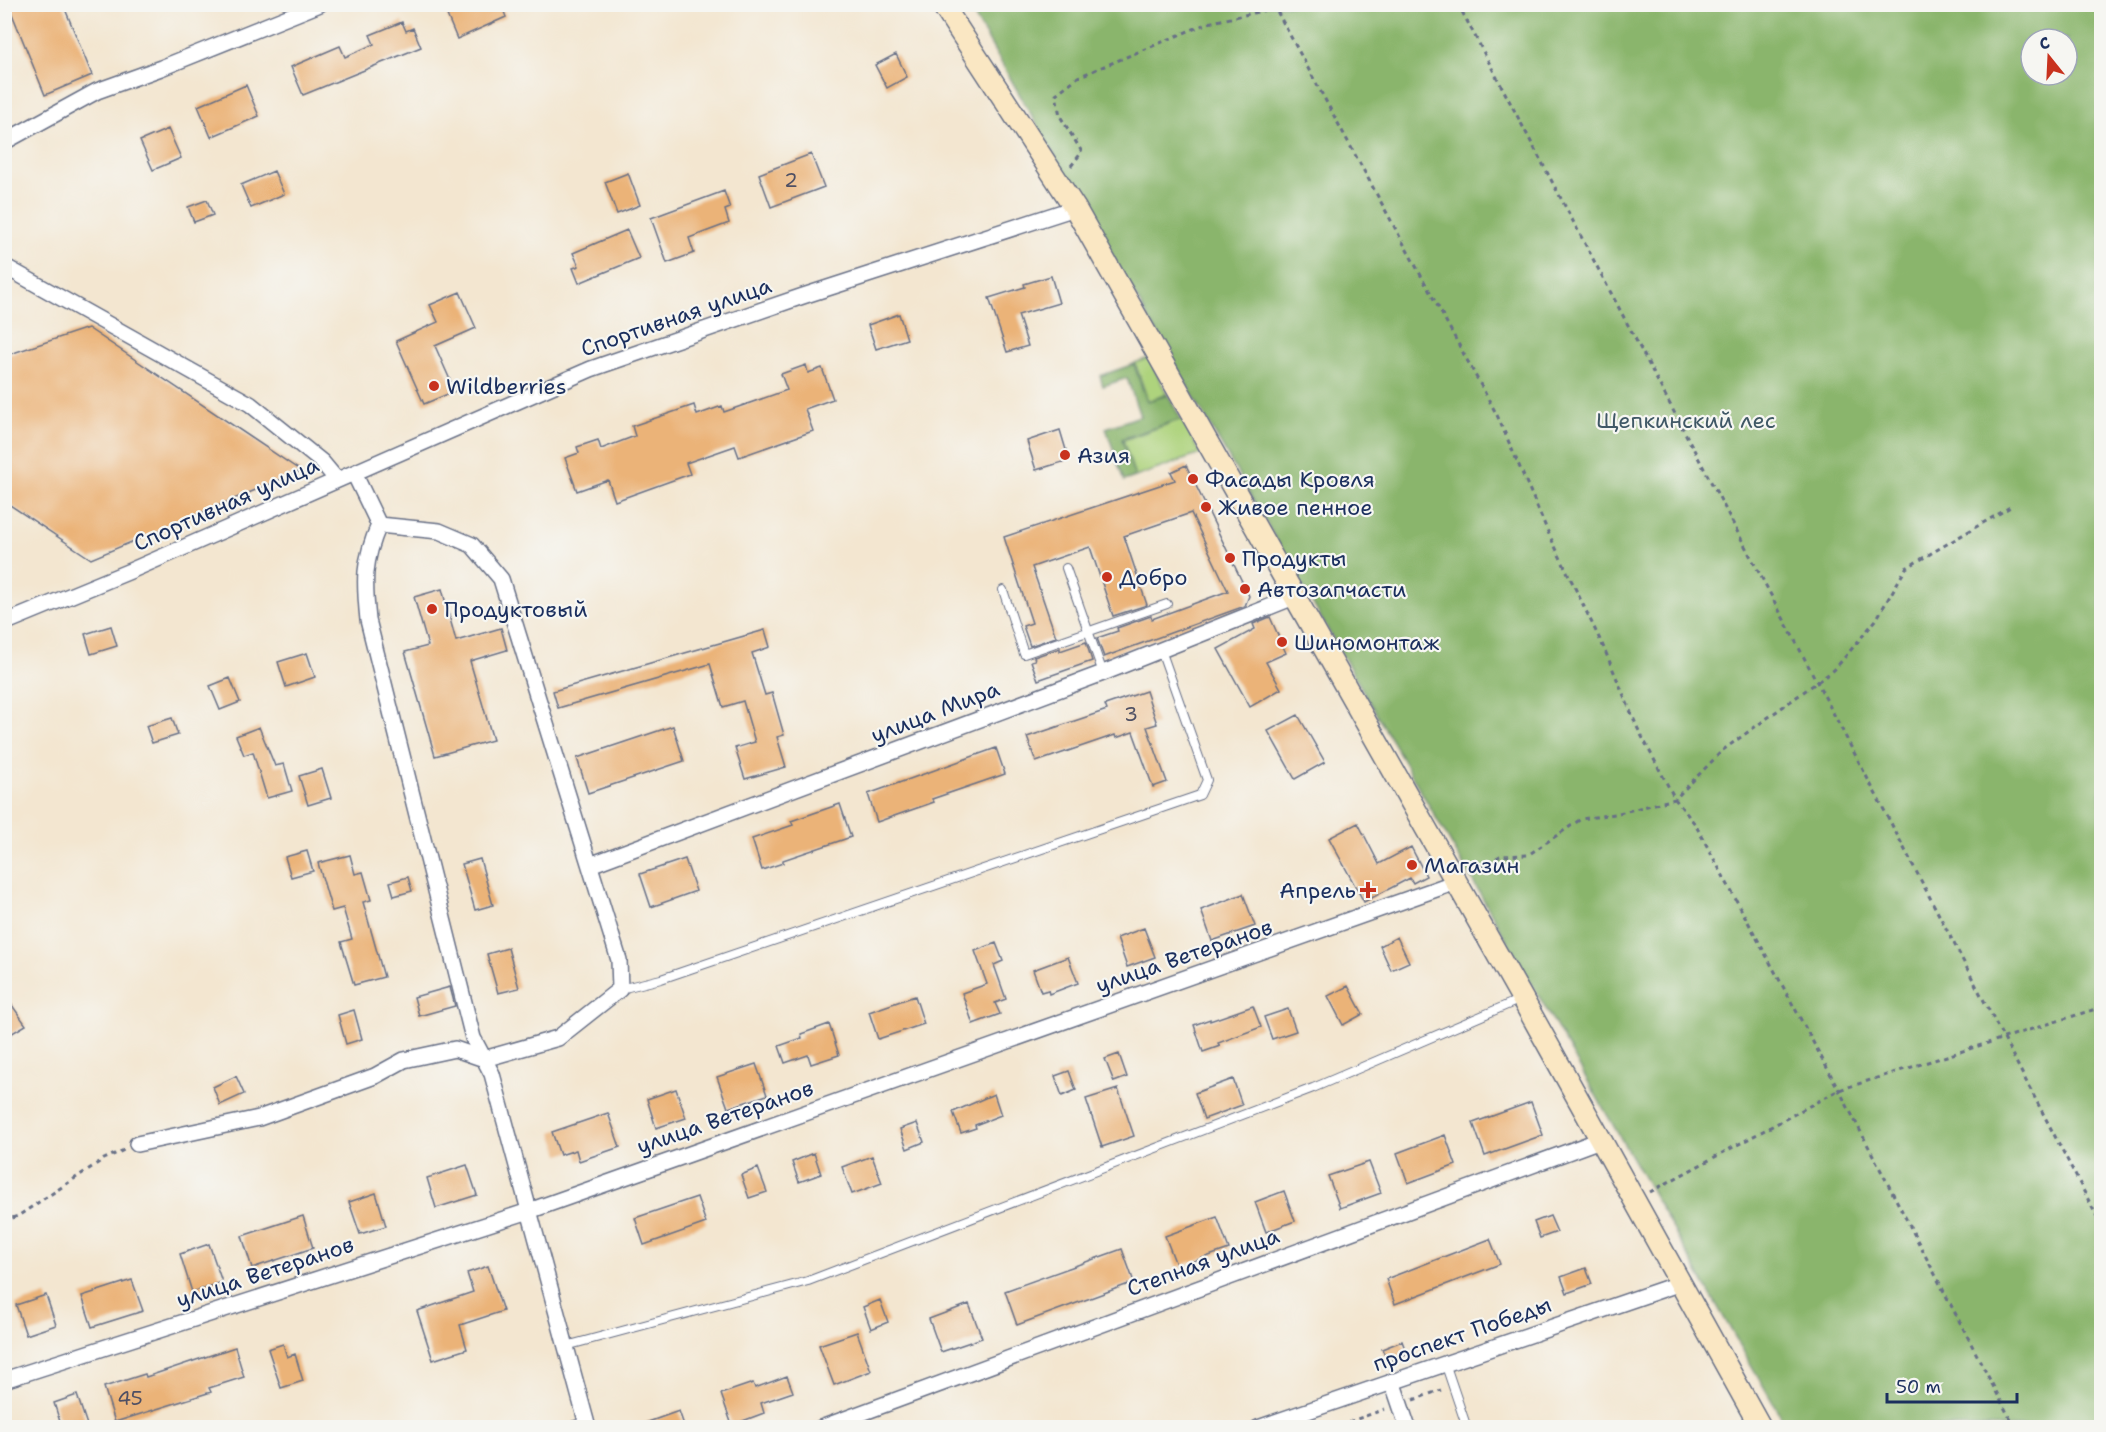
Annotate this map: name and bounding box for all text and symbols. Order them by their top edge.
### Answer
north arrow [2019,27,2079,87]
text: С [2037,32,2053,55]
house number: 2 [784,167,798,193]
street label: Спортивная улица [577,271,776,363]
place label: Wildberries [446,372,567,401]
marker: Wildberries [427,379,441,393]
park label: Щепкинский лес [1596,406,1776,435]
place label: Азия [1077,441,1130,470]
marker: Азия [1058,448,1072,462]
street label: Спортивная улица [129,450,324,558]
place label: Фасады Кровля [1205,465,1375,494]
marker: Фасады Кровля [1186,472,1200,486]
place label: Живое пенное [1218,493,1373,522]
marker: Живое пенное [1199,500,1213,514]
place label: Продукты [1242,544,1347,573]
marker: Продукты [1223,551,1237,565]
place label: Добро [1119,563,1188,592]
marker: Добро [1100,570,1114,584]
place label: Автозапчасти [1257,575,1406,604]
marker: Автозапчасти [1238,582,1252,596]
place label: Продуктовый [444,595,588,624]
marker: Продуктовый [425,602,439,616]
place label: Шиномонтаж [1294,628,1440,657]
marker: Шиномонтаж [1275,635,1289,649]
street label: улица Мира [867,674,1004,750]
house number: 3 [1124,701,1138,727]
place label: Магазин [1424,851,1520,880]
marker: Магазин [1405,858,1419,872]
place label: Апрель [1279,876,1356,905]
marker: Апрель [1361,883,1375,897]
street label: улица Ветеранов [1092,912,1276,1000]
street label: улица Ветеранов [633,1073,817,1161]
street label: Степная улица [1123,1221,1284,1303]
street label: улица Ветеранов [172,1230,358,1314]
street label: проспект Победы [1369,1290,1555,1378]
scale bar [1887,1366,2018,1404]
text: 50 m [1896,1375,1941,1399]
house number: 45 [117,1385,143,1411]

